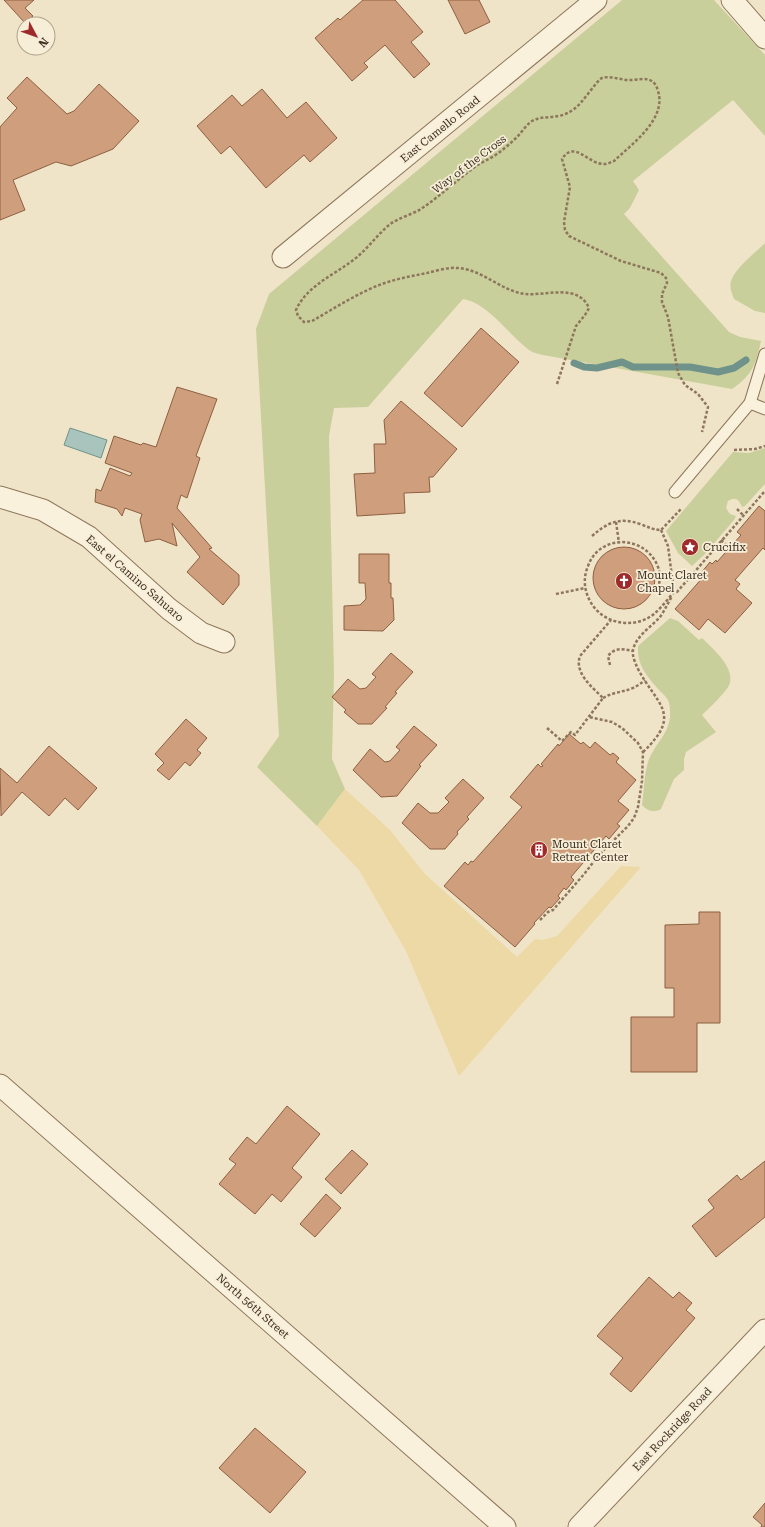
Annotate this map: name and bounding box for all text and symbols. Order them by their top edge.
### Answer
north arrow [16,16,56,56]
text: N [35,35,51,50]
street label: East Camello Road [398,93,483,165]
street label: Way of the Cross [430,132,509,196]
street label: East el Camino Sahuaro [83,532,186,625]
place icon: Crucifix [680,537,700,557]
place label: Crucifix [703,541,746,554]
place label: Mount Claret Chapel [637,569,707,595]
church icon: Mount Claret Chapel [614,571,634,591]
place label: Mount Claret Retreat Center [552,838,629,864]
building icon: Mount Claret Retreat Center [529,840,549,860]
street label: North 56th Street [214,1271,292,1341]
street label: East Rockridge Road [630,1385,714,1474]

